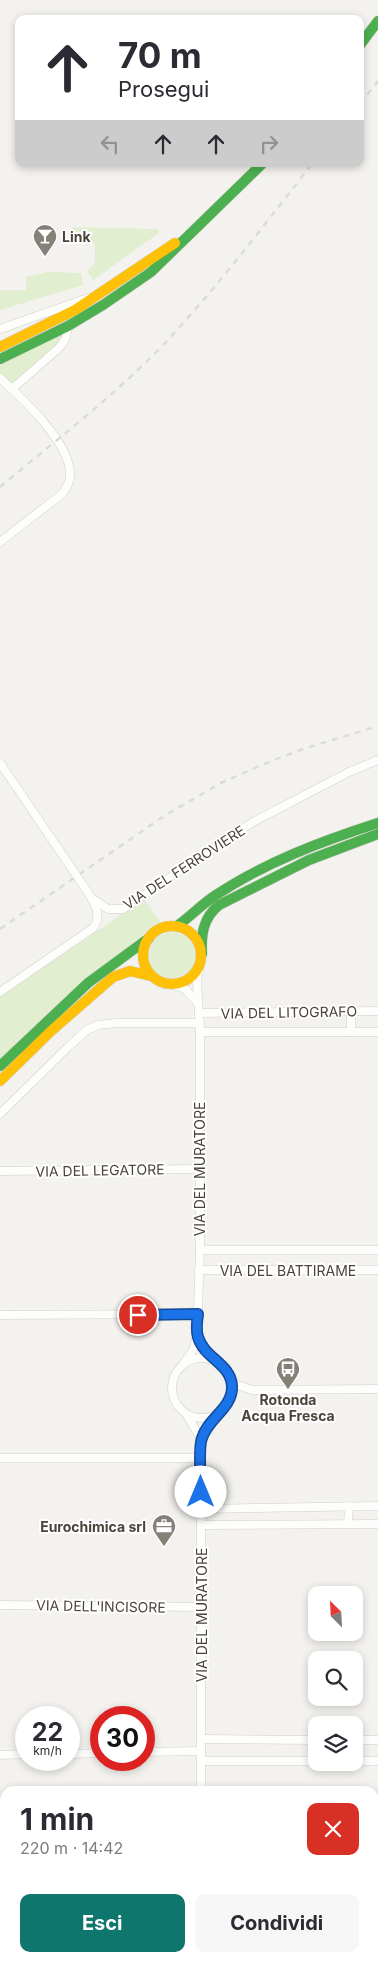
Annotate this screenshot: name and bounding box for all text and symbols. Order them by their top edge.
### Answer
text: 70 m [118,34,202,76]
icon: ahead [35,35,100,100]
text: Prosegui [118,76,209,102]
icon: left [96,130,124,158]
icon: ahead [149,130,177,158]
icon: ahead [202,130,230,158]
icon: right [255,130,283,158]
bar icon: Link [32,223,58,257]
place label: Link [62,228,91,245]
street label: VIA DEL FERROVIERE [120,821,248,913]
street label: VIA DEL LITOGRAFO [221,1002,357,1022]
street label: VIA DEL MURATORE [191,1102,208,1236]
street label: VIA DEL LEGATORE [35,1160,165,1180]
street label: VIA DEL BATTIRAME [220,1262,356,1279]
pin [117,1294,159,1336]
icon: arrive [124,1301,152,1329]
bus stop icon: Rotonda Acqua Fresca [275,1356,301,1390]
place label: Rotonda Acqua Fresca [241,1391,335,1424]
position arrow [174,1465,226,1517]
office icon: Eurochimica srl [151,1513,177,1547]
place label: Eurochimica srl [40,1518,146,1535]
street label: VIA DEL MURATORE [193,1548,210,1682]
north arrow [308,1586,362,1641]
map controls [308,1586,363,1771]
street label: VIA DELL'INCISORE [36,1596,166,1616]
button: search [308,1651,363,1706]
speed limit sign: 30 [90,1706,155,1771]
button: layers [308,1716,363,1771]
text: 22 [32,1717,63,1747]
text: km/h [33,1743,62,1758]
text: 1 min [20,1801,94,1837]
button: close [307,1803,359,1855]
text: 220 m · 14:42 [20,1838,123,1858]
button: Esci [20,1894,185,1952]
button: Condividi [195,1894,359,1952]

